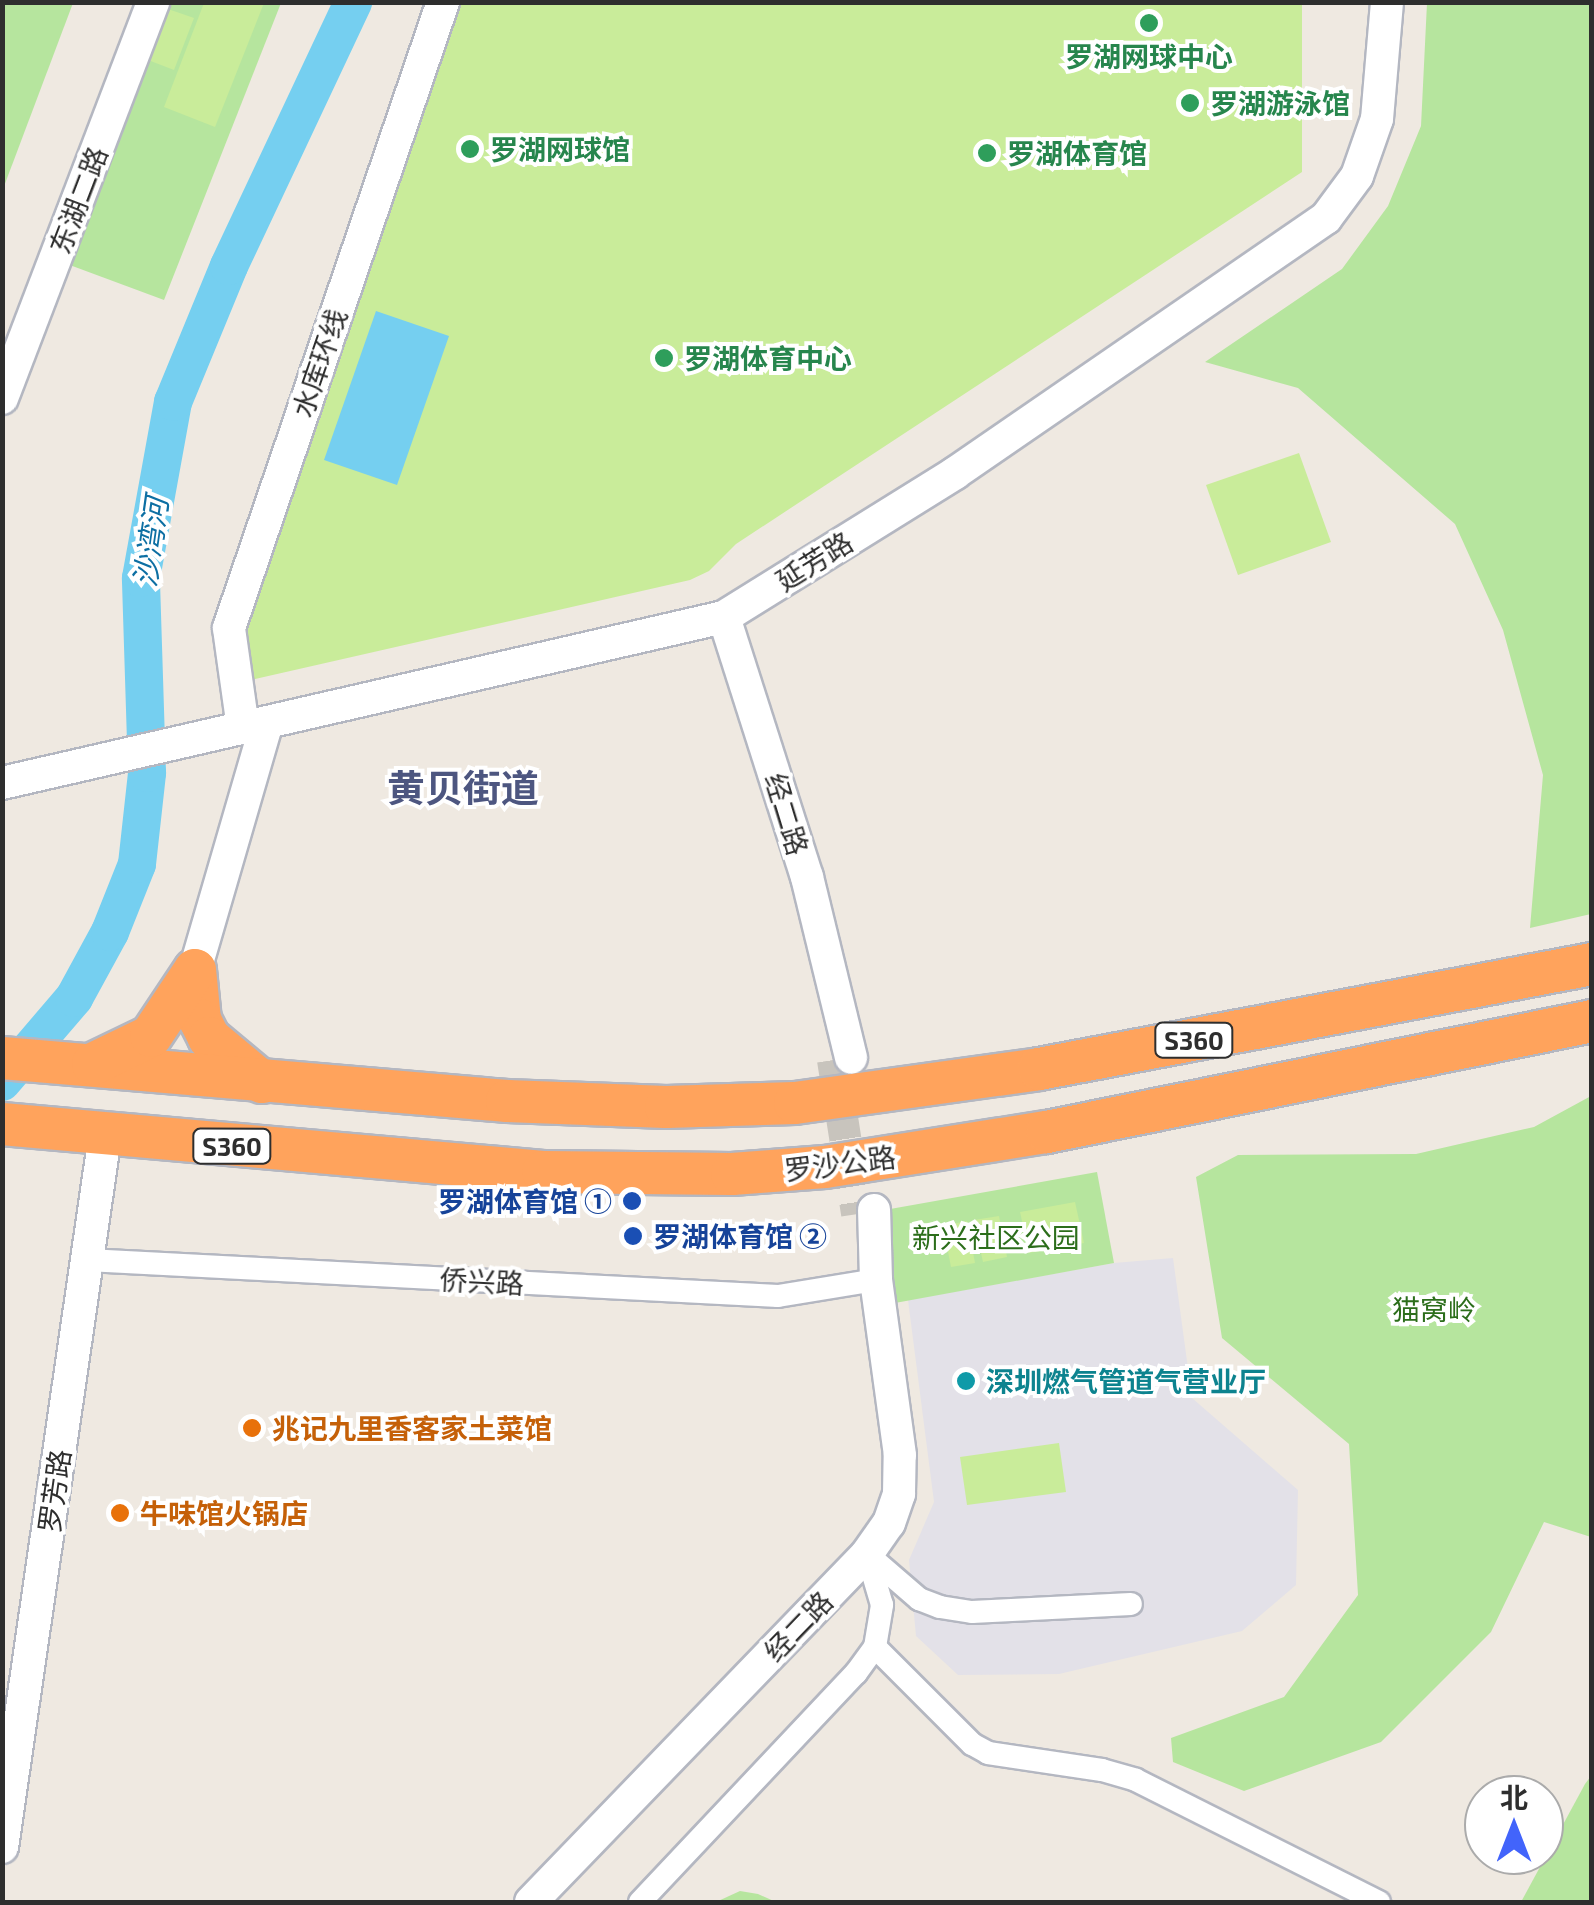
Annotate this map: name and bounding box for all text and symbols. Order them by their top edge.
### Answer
marker: 罗湖网球中心 [1138,12,1160,34]
place label: 罗湖网球中心 [1065,39,1233,73]
place label: 罗湖游泳馆 [1210,86,1350,120]
marker: 罗湖游泳馆 [1179,92,1201,114]
place label: 罗湖网球馆 [490,132,630,166]
place label: 罗湖体育馆 [1007,136,1147,170]
marker: 罗湖网球馆 [459,138,481,160]
street label: 东湖二路 [42,142,114,258]
marker: 罗湖体育馆 [976,142,998,164]
street label: 水库环线 [285,305,353,421]
place label: 罗湖体育中心 [684,341,852,375]
marker: 罗湖体育中心 [653,347,675,369]
water label: 沙湾河 [126,495,174,589]
street label: 延芳路 [769,524,859,598]
district label: 黄贝街道 [387,765,539,811]
street label: 经二路 [759,769,815,859]
road number: S360 [1154,1020,1234,1060]
road number: S360 [192,1126,272,1166]
street label: 罗沙公路 [782,1140,898,1186]
place label: 罗湖体育馆 ① [438,1184,612,1218]
marker: 罗湖体育馆 ① [621,1190,643,1212]
place label: 罗湖体育馆 ② [653,1219,827,1253]
park label: 新兴社区公园 [912,1220,1080,1254]
marker: 罗湖体育馆 ② [622,1225,644,1247]
street label: 侨兴路 [439,1262,525,1300]
park label: 猫窝岭 [1392,1292,1476,1326]
place label: 深圳燃气管道气营业厅 [986,1364,1266,1398]
marker: 深圳燃气管道气营业厅 [955,1370,977,1392]
place label: 兆记九里香客家土菜馆 [272,1411,552,1445]
marker: 兆记九里香客家土菜馆 [241,1417,263,1439]
street label: 罗芳路 [32,1447,76,1535]
place label: 牛味馆火锅店 [140,1496,308,1530]
marker: 牛味馆火锅店 [109,1502,131,1524]
street label: 经二路 [757,1584,839,1668]
north arrow [1464,1775,1564,1875]
text: 北 [1500,1780,1528,1814]

